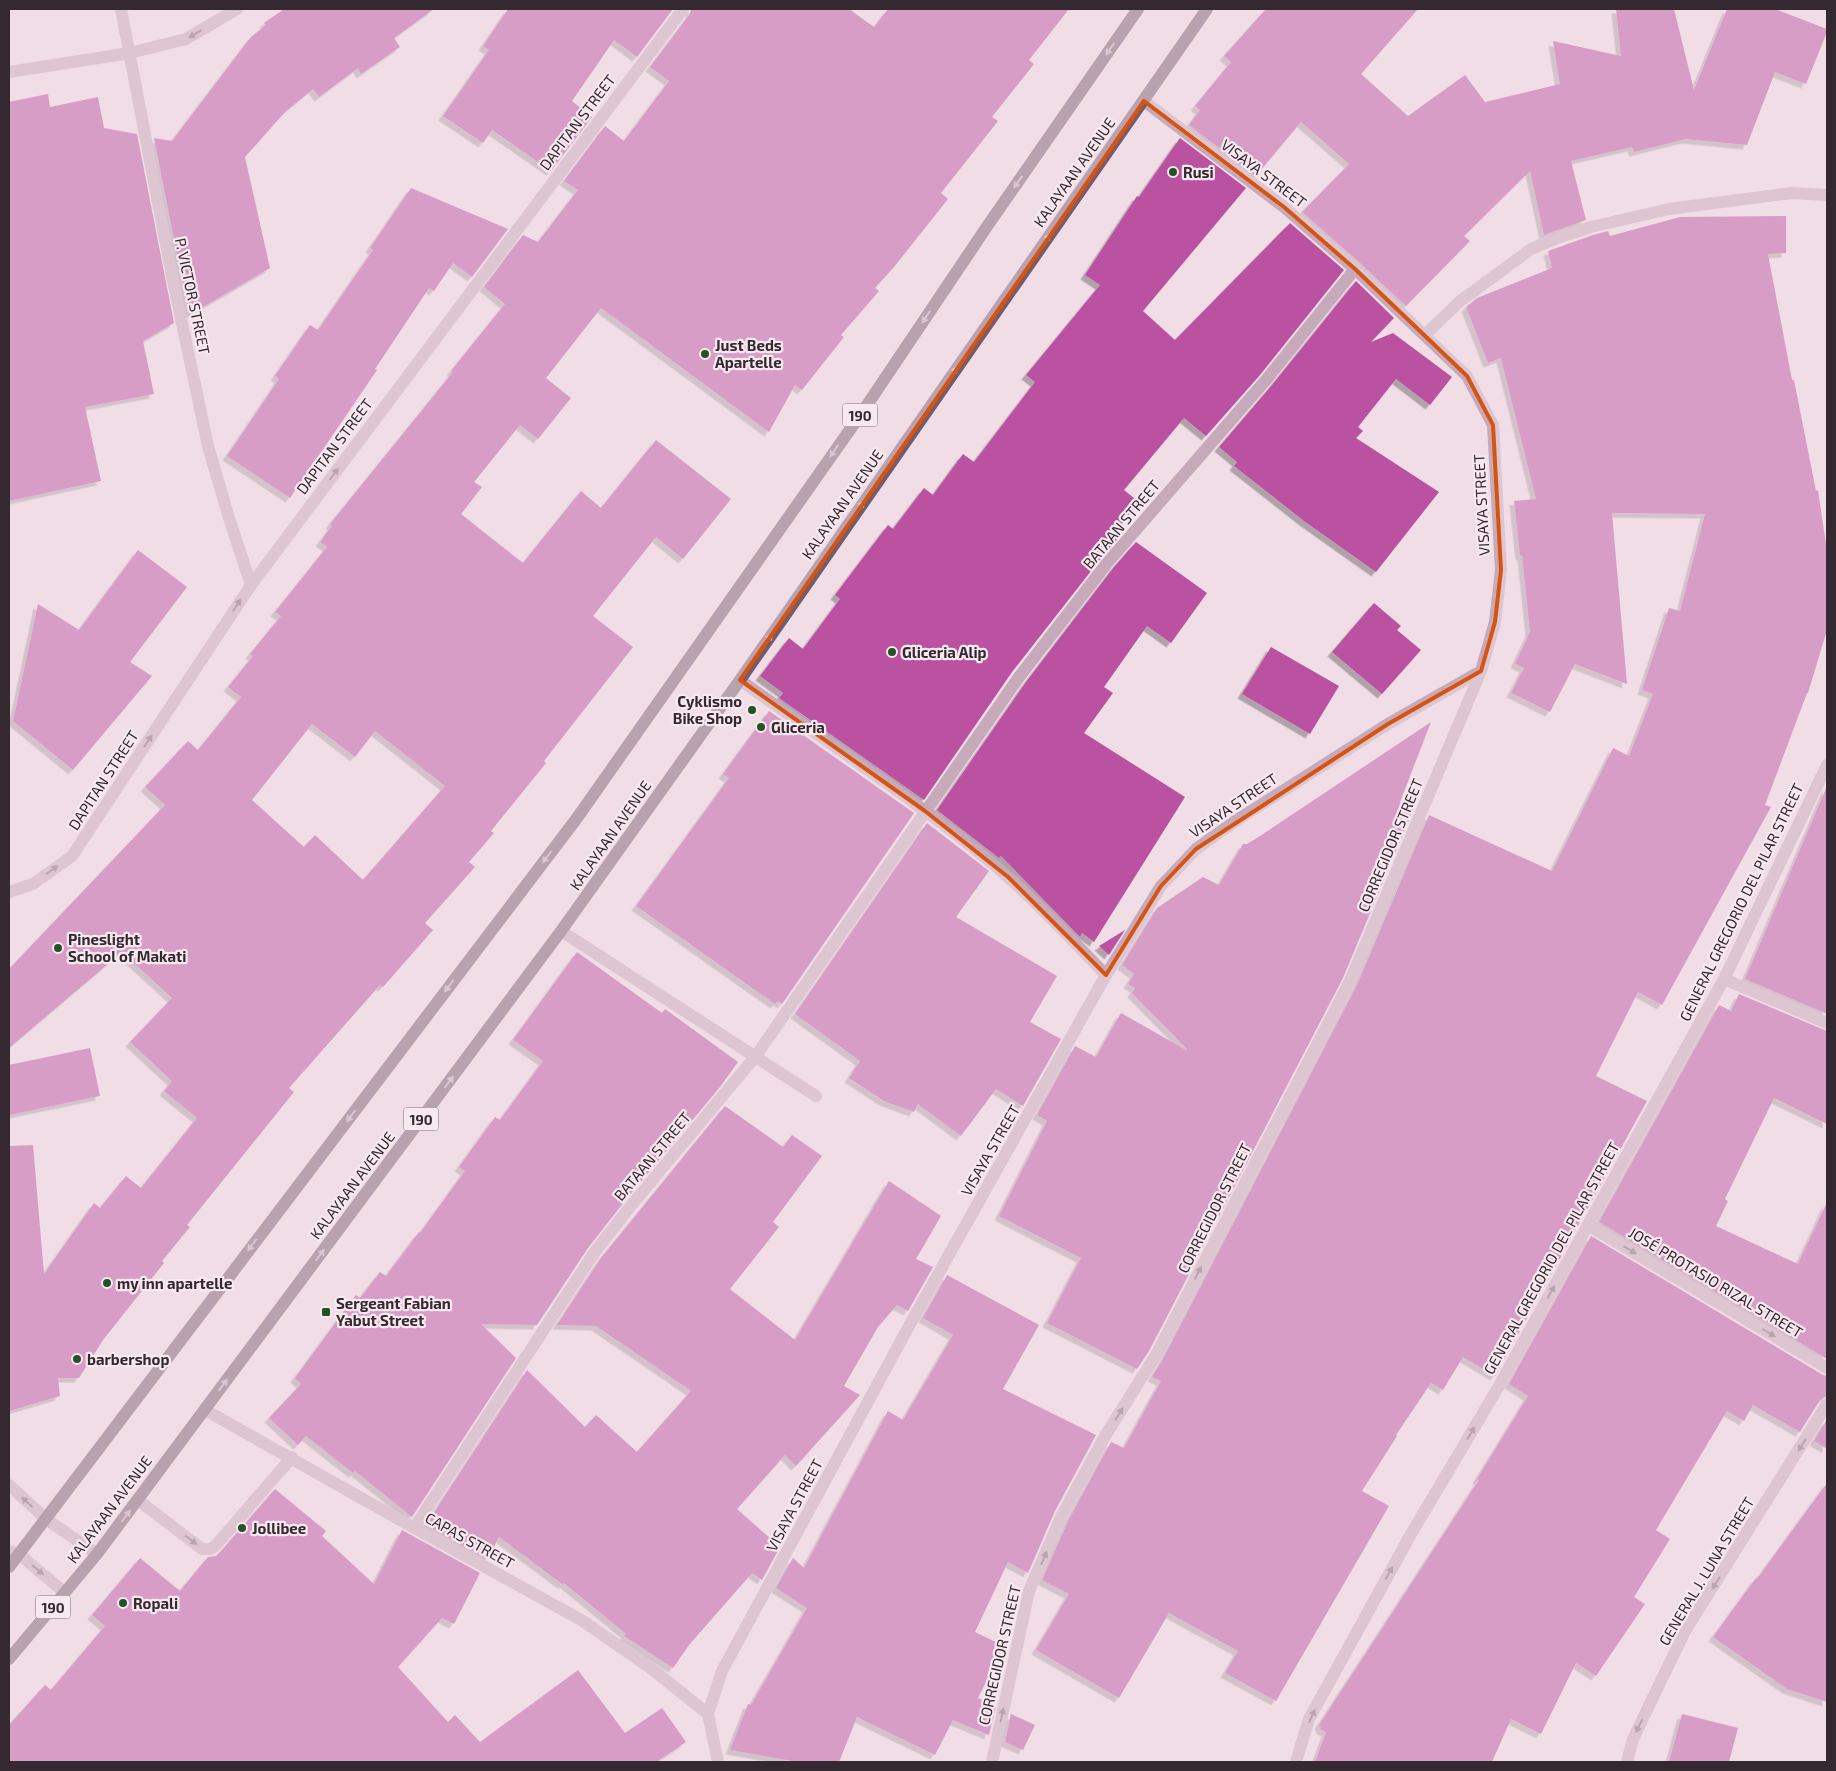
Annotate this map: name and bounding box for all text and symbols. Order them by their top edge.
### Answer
one-way arrow [189,29,202,38]
one-way arrow [1105,42,1115,56]
street label: DAPITAN STREET [535,70,619,173]
street label: KALAYAAN AVENUE [1029,114,1119,230]
street label: VISAYA STREET [1218,135,1310,211]
place label: Rusi [1183,163,1214,181]
marker: Rusi [1167,166,1179,178]
one-way arrow [1013,176,1023,189]
one-way arrow [1041,233,1051,247]
street label: P. VICTOR STREET [172,236,214,356]
one-way arrow [921,310,931,323]
place label: Just Beds Apartelle [715,336,782,371]
marker: Just Beds Apartelle [699,348,711,360]
one-way arrow [948,366,958,380]
street label: DAPITAN STREET [292,394,376,497]
road number: 190 [842,404,878,426]
one-way arrow [829,444,839,458]
street label: KALAYAAN AVENUE [797,446,887,562]
street label: VISAYA STREET [1469,453,1493,556]
one-way arrow [328,468,339,481]
street label: BATAAN STREET [1079,476,1163,572]
one-way arrow [855,500,865,513]
one-way arrow [232,599,242,612]
one-way arrow [763,633,773,647]
place label: Gliceria Alip [902,643,987,661]
marker: Gliceria Alip [886,646,898,658]
place label: Cyklismo Bike Shop [673,692,742,727]
marker: Cyklismo Bike Shop [746,704,758,716]
place label: Gliceria [771,718,825,736]
marker: Gliceria [755,721,767,733]
street label: DAPITAN STREET [64,727,142,833]
one-way arrow [143,734,153,748]
street label: VISAYA STREET [1186,769,1281,841]
street label: CORREGIDOR STREET [1354,775,1426,914]
street label: KALAYAAN AVENUE [565,777,655,893]
street label: GENERAL GREGORIO DEL PILAR STREET [1675,780,1807,1024]
one-way arrow [542,850,552,864]
one-way arrow [45,865,59,875]
place label: Pineslight School of Makati [68,930,186,965]
marker: Pineslight School of Makati [52,942,64,954]
one-way arrow [444,979,454,993]
one-way arrow [444,1075,454,1089]
street label: VISAYA STREET [957,1101,1023,1199]
road number: 190 [404,1108,438,1130]
street label: BATAAN STREET [610,1108,694,1204]
one-way arrow [345,1109,356,1122]
street label: KALAYAAN AVENUE [306,1128,398,1242]
street label: GENERAL GREGORIO DEL PILAR STREET [1479,1139,1623,1377]
street label: CORREGIDOR STREET [1173,1140,1255,1276]
street label: JOSÉ PROTASIO RIZAL STREET [1626,1223,1806,1341]
one-way arrow [247,1238,258,1251]
one-way arrow [1623,1245,1636,1254]
one-way arrow [315,1249,326,1262]
one-way arrow [1194,1265,1202,1280]
place label: my inn apartelle [117,1274,232,1293]
marker: my inn apartelle [101,1277,113,1289]
one-way arrow [1547,1284,1555,1299]
place label: Sergeant Fabian Yabut Street [336,1294,451,1329]
marker: Sergeant Fabian Yabut Street [320,1306,332,1318]
one-way arrow [1763,1329,1776,1338]
place label: barbershop [87,1350,169,1368]
marker: barbershop [71,1353,83,1365]
one-way arrow [218,1379,229,1392]
one-way arrow [1114,1408,1123,1421]
one-way arrow [1467,1425,1475,1440]
one-way arrow [1797,1439,1806,1452]
street label: KALAYAAN AVENUE [63,1452,155,1566]
street label: VISAYA STREET [762,1456,826,1554]
street label: GENERAL J. LUNA STREET [1655,1493,1758,1648]
one-way arrow [22,1496,34,1508]
street label: CAPAS STREET [422,1508,518,1572]
one-way arrow [121,1510,132,1523]
place label: Jollibee [252,1519,306,1537]
marker: Jollibee [236,1522,248,1534]
one-way arrow [184,1535,198,1545]
one-way arrow [1040,1551,1048,1565]
one-way arrow [32,1564,44,1575]
one-way arrow [1385,1567,1394,1580]
one-way arrow [1711,1577,1720,1590]
street label: CORREGIDOR STREET [974,1583,1024,1727]
place label: Ropali [133,1594,178,1612]
road number: 190 [36,1595,70,1618]
marker: Ropali [117,1597,129,1609]
one-way arrow [998,1707,1006,1722]
one-way arrow [1308,1709,1316,1723]
one-way arrow [1635,1719,1643,1733]

